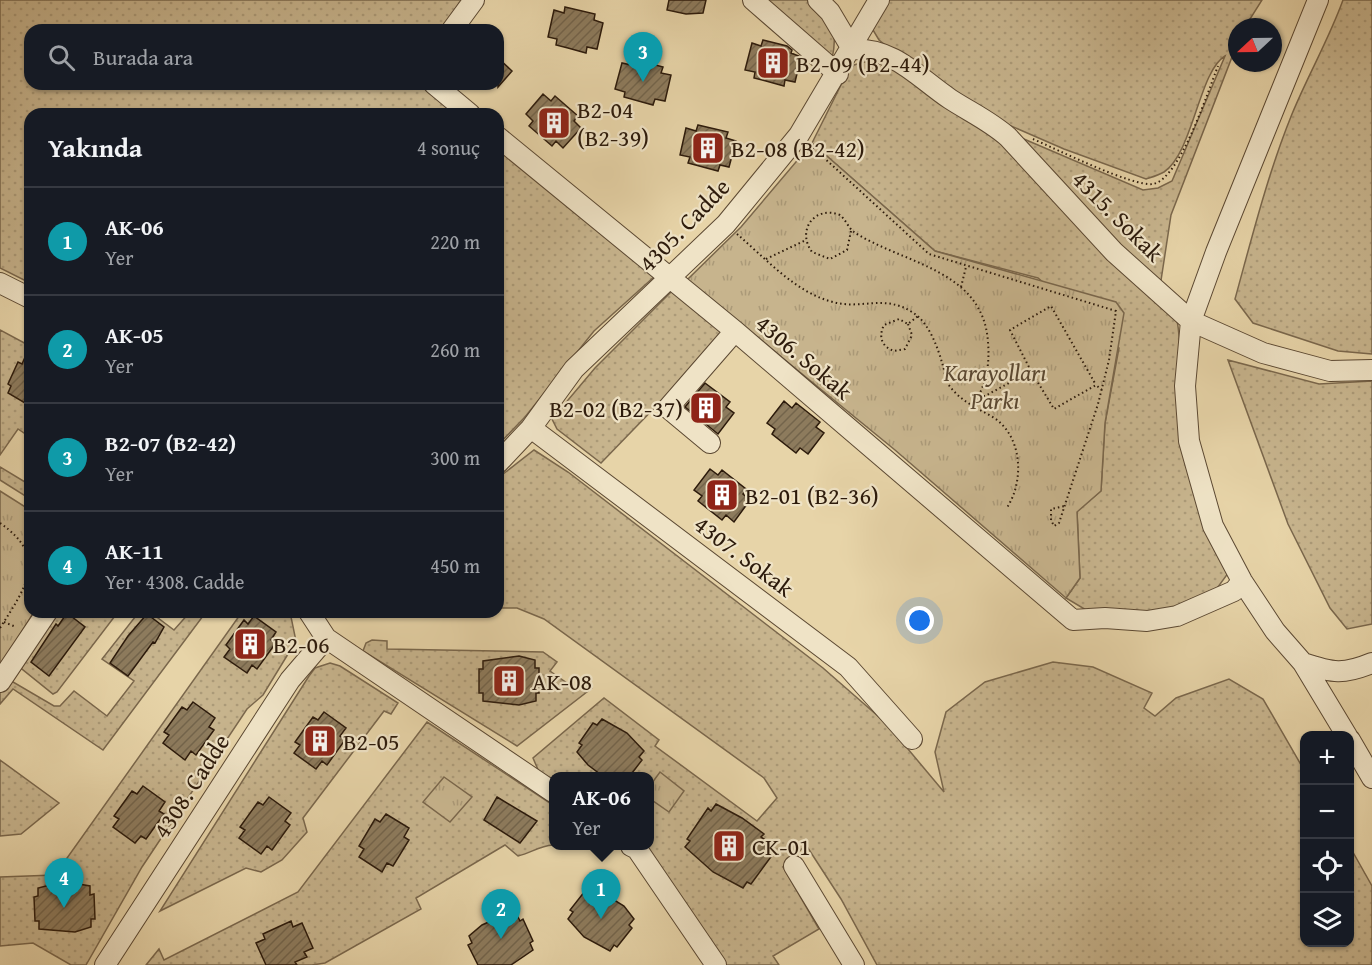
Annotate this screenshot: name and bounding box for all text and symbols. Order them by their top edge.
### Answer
north arrow [1228,18,1282,72]
search box [24,24,504,90]
pin: 3 [624,32,662,82]
icon: search [45,41,78,74]
text: Burada ara [93,41,193,73]
building icon: B2-09 (B2-44) [755,45,791,81]
place label: B2-09 (B2-44) [796,46,930,81]
place label: B2-04 (B2-39) [577,92,649,155]
building icon: B2-04 (B2-39) [536,105,572,141]
text: Yakında [48,128,142,167]
building icon: B2-08 (B2-42) [690,130,726,166]
place label: B2-08 (B2-42) [731,131,865,166]
text: 4 sonuç [417,133,480,162]
street label: 4315. Sokak [1064,162,1172,270]
street label: 4305. Cadde [630,170,738,280]
text: AK-06 [105,211,164,243]
text: 1 [62,227,73,256]
text: 220 m [430,227,480,256]
text: Yer [105,243,133,272]
street label: 4306. Sokak [748,306,861,409]
text: AK-05 [105,319,164,351]
text: 2 [62,335,73,364]
text: 260 m [430,335,480,364]
text: Yer [105,351,133,380]
park label: Karayolları Parkı [943,355,1046,418]
building icon: B2-02 (B2-37) [688,390,724,426]
place label: B2-02 (B2-37) [549,391,683,426]
text: B2-07 (B2-42) [105,427,236,459]
text: 3 [62,443,73,472]
text: 300 m [430,443,480,472]
text: Yer [105,459,133,488]
building icon: B2-01 (B2-36) [704,477,740,513]
place label: B2-01 (B2-36) [745,478,879,513]
street label: 4307. Sokak [687,507,802,606]
text: AK-11 [105,535,164,567]
text: 4 [62,551,73,580]
text: 450 m [430,551,480,580]
text: Yer · 4308. Cadde [105,567,244,596]
your location [905,606,934,635]
building icon: B2-06 [232,626,268,662]
place label: B2-06 [273,627,330,662]
building icon: AK-08 [491,663,527,699]
place label: AK-08 [532,664,592,699]
building icon: B2-05 [302,723,338,759]
place label: B2-05 [343,724,400,759]
street label: 4308. Cadde [144,727,238,845]
map controls [1300,731,1354,947]
button: + [1300,731,1354,785]
popup [549,772,654,850]
text: AK-06 [572,781,631,813]
button: − [1300,785,1354,839]
text: Yer [572,813,601,842]
building icon: CK-01 [711,828,747,864]
place label: CK-01 [752,829,811,864]
button: locate [1300,839,1354,893]
pin: 4 [44,858,84,908]
pin: 1 [582,870,620,919]
pin: 2 [482,890,520,939]
button: layers [1300,893,1354,947]

